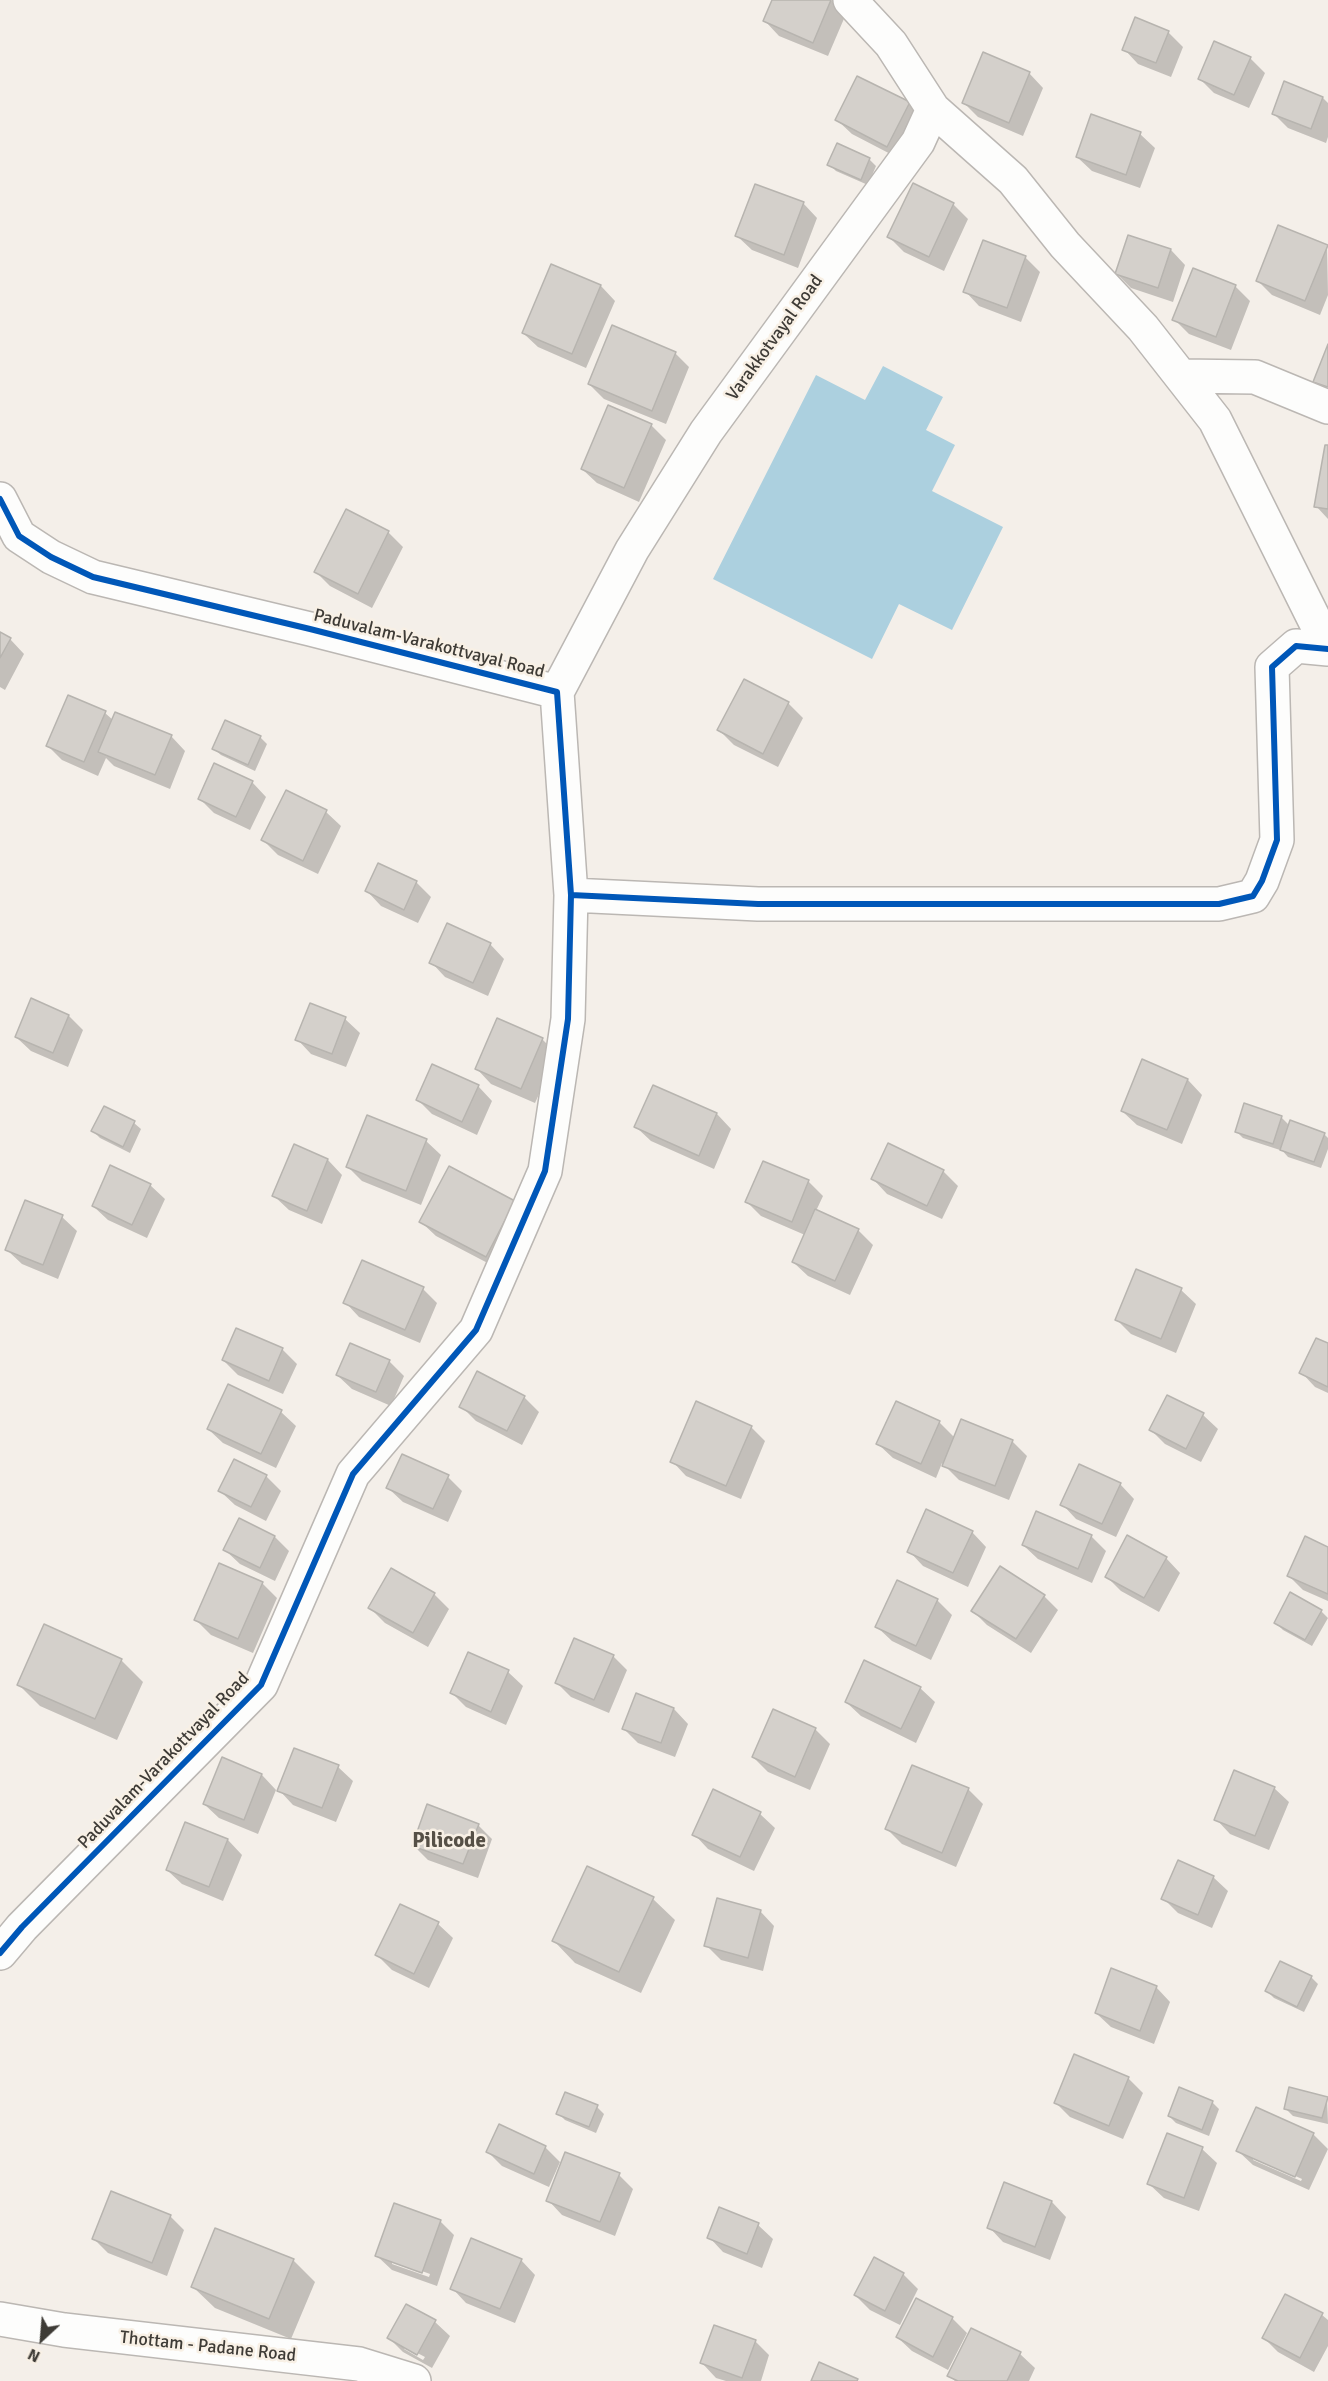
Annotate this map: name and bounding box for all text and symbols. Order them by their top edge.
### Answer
street label: Varakkotvayal Road [722,271,828,405]
street label: Paduvalam-Varakottvayal Road [311,605,547,683]
street label: Paduvalam-Varakottvayal Road [74,1668,254,1854]
district label: Pilicode [412,1828,486,1854]
north arrow [12,2309,72,2369]
street label: Thottam - Padane Road [119,2327,297,2367]
text: N [25,2344,44,2367]

